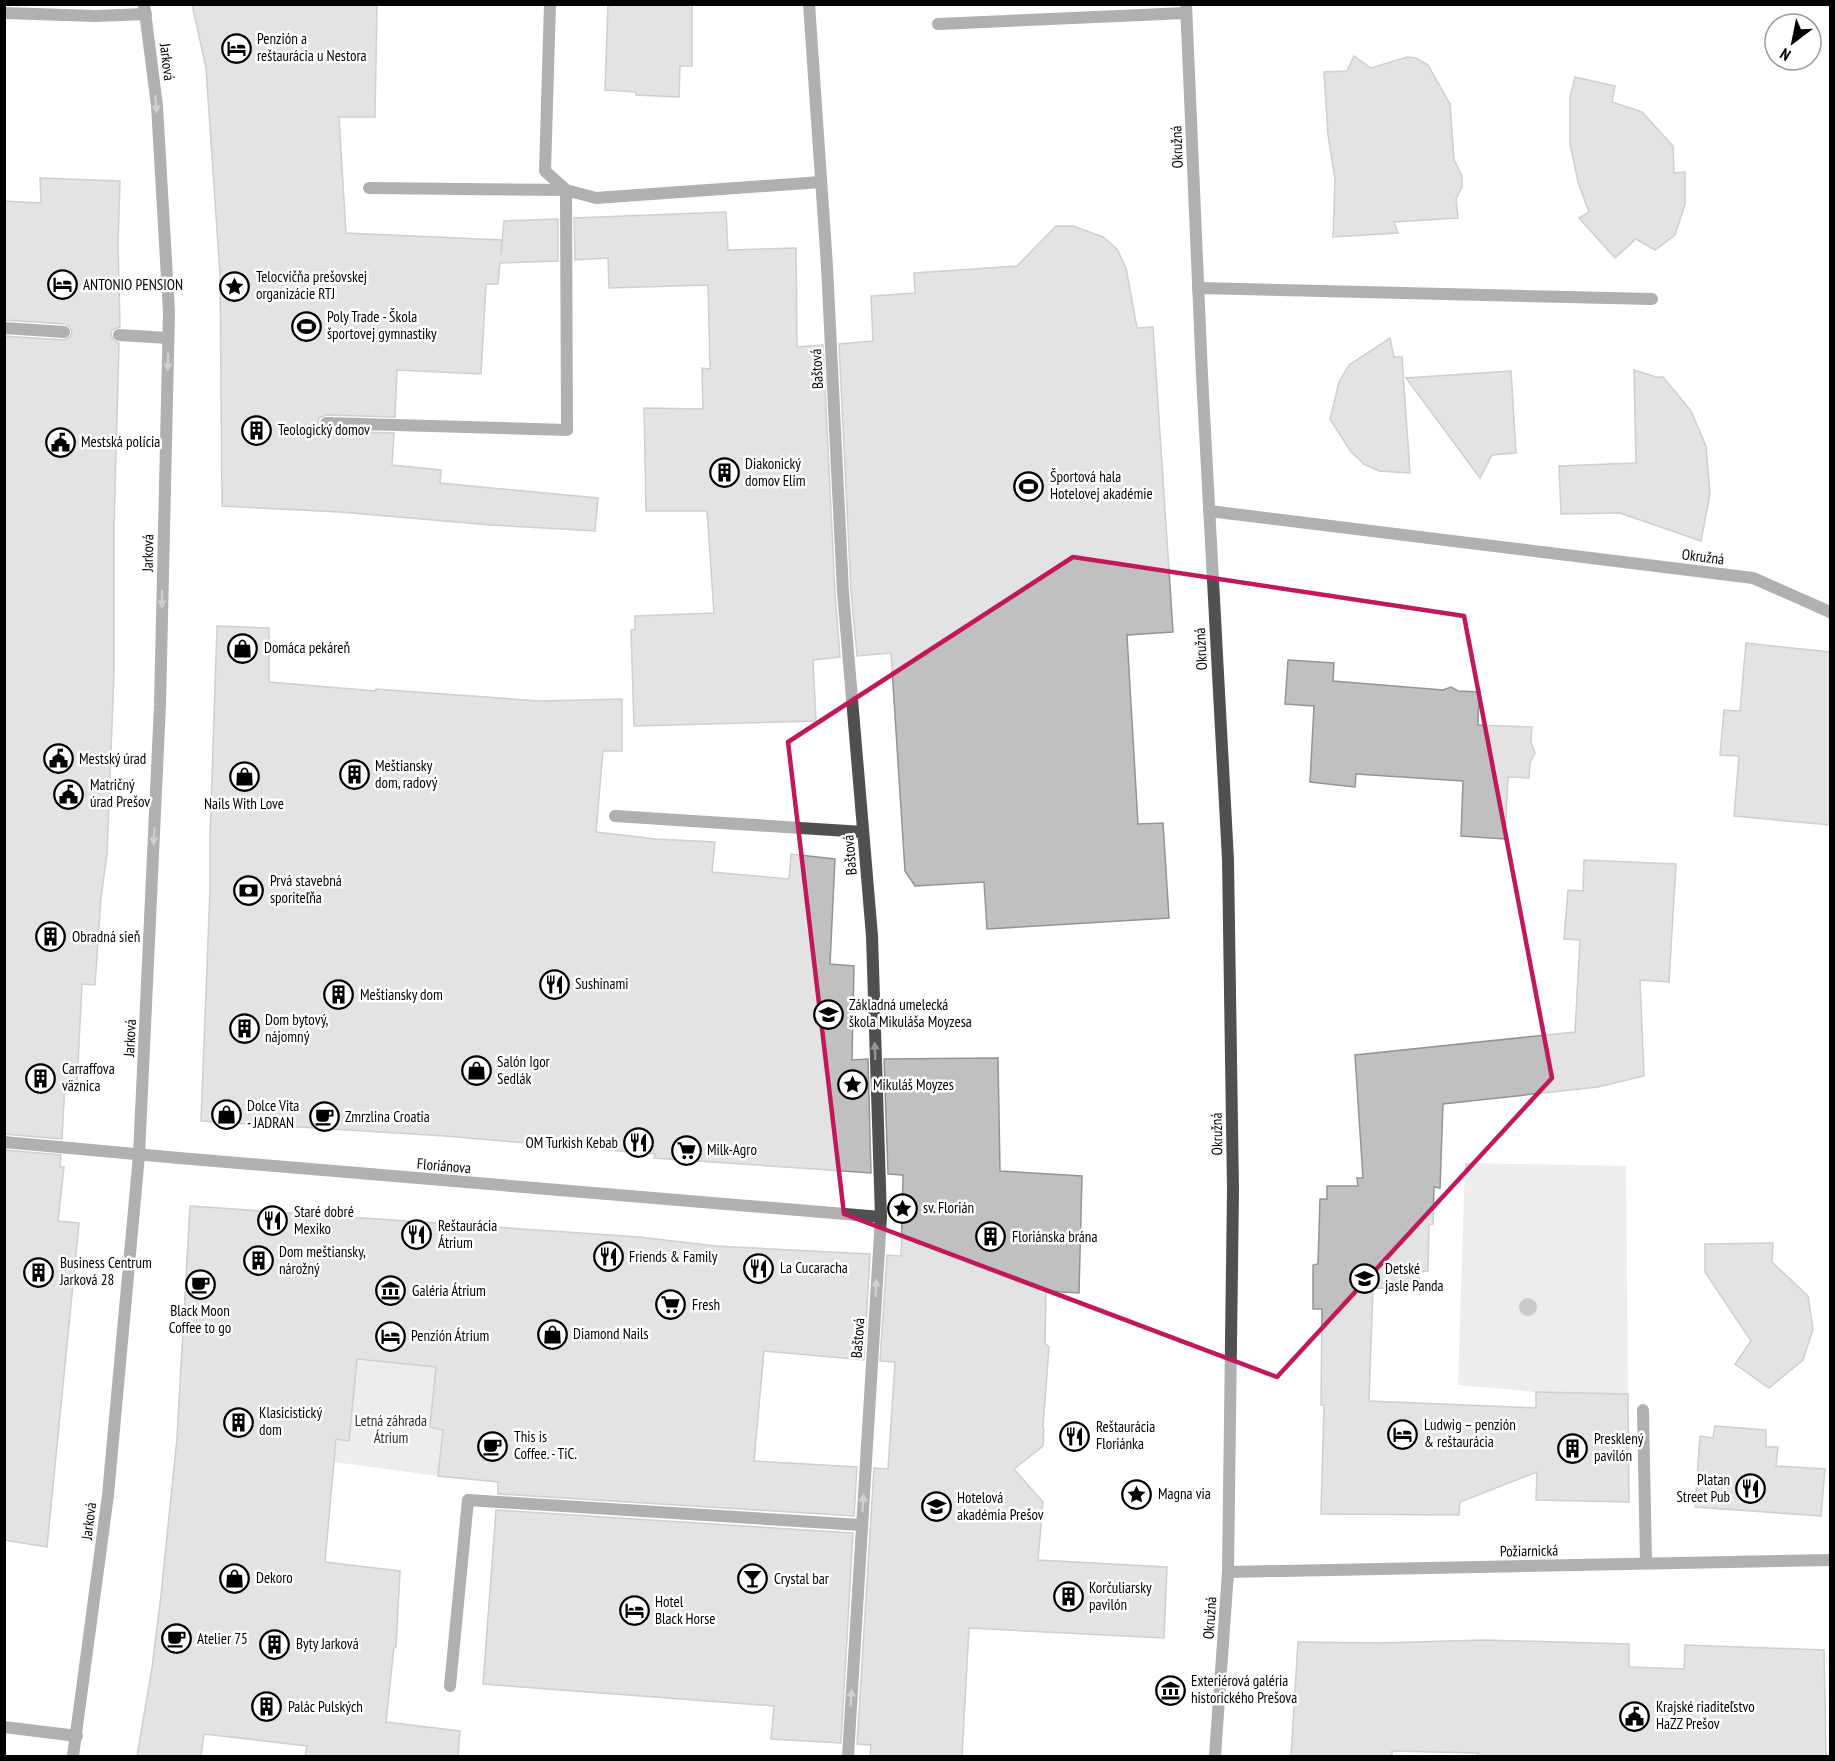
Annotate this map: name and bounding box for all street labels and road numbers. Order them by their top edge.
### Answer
street label: Jarková [156,41,179,82]
street label: Okružná [1166,125,1187,169]
street label: Baštová [806,348,827,390]
street label: Jarková [138,534,157,573]
street label: Okružná [1681,544,1725,569]
street label: Okružná [1190,627,1211,671]
street label: Baštová [838,834,861,876]
street label: Jarková [119,1019,140,1058]
street label: Okružná [1207,1113,1226,1156]
street label: Floriánova [416,1154,472,1177]
street label: Baštová [847,1317,868,1359]
street label: Jarková [77,1501,100,1542]
street label: Požiarnická [1500,1540,1558,1561]
street label: Okružná [1199,1596,1220,1640]

